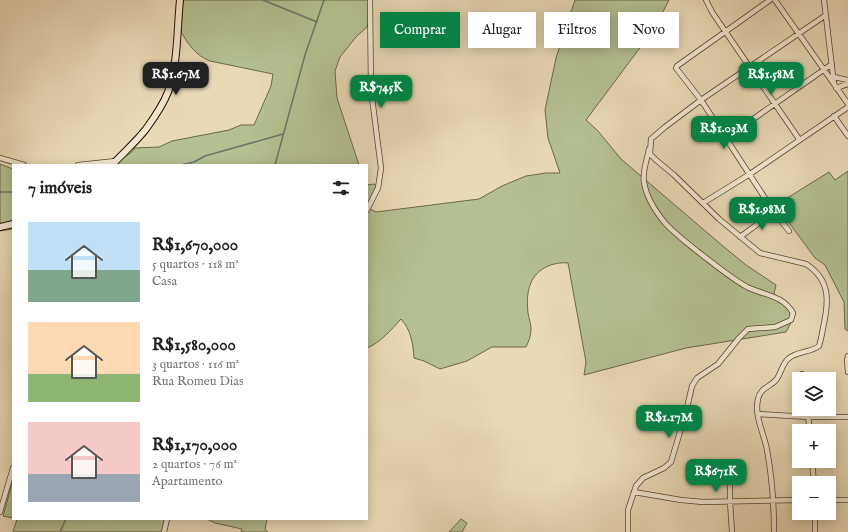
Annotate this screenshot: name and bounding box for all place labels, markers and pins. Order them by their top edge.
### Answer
pin: R$1.67M [139,62,213,96]
pin: R$1.58M [734,62,808,96]
pin: R$745K [348,75,414,109]
pin: R$1.03M [687,116,761,150]
pin: R$1.98M [725,197,799,231]
pin: R$1.17M [632,405,706,439]
pin: R$671K [683,459,749,493]

